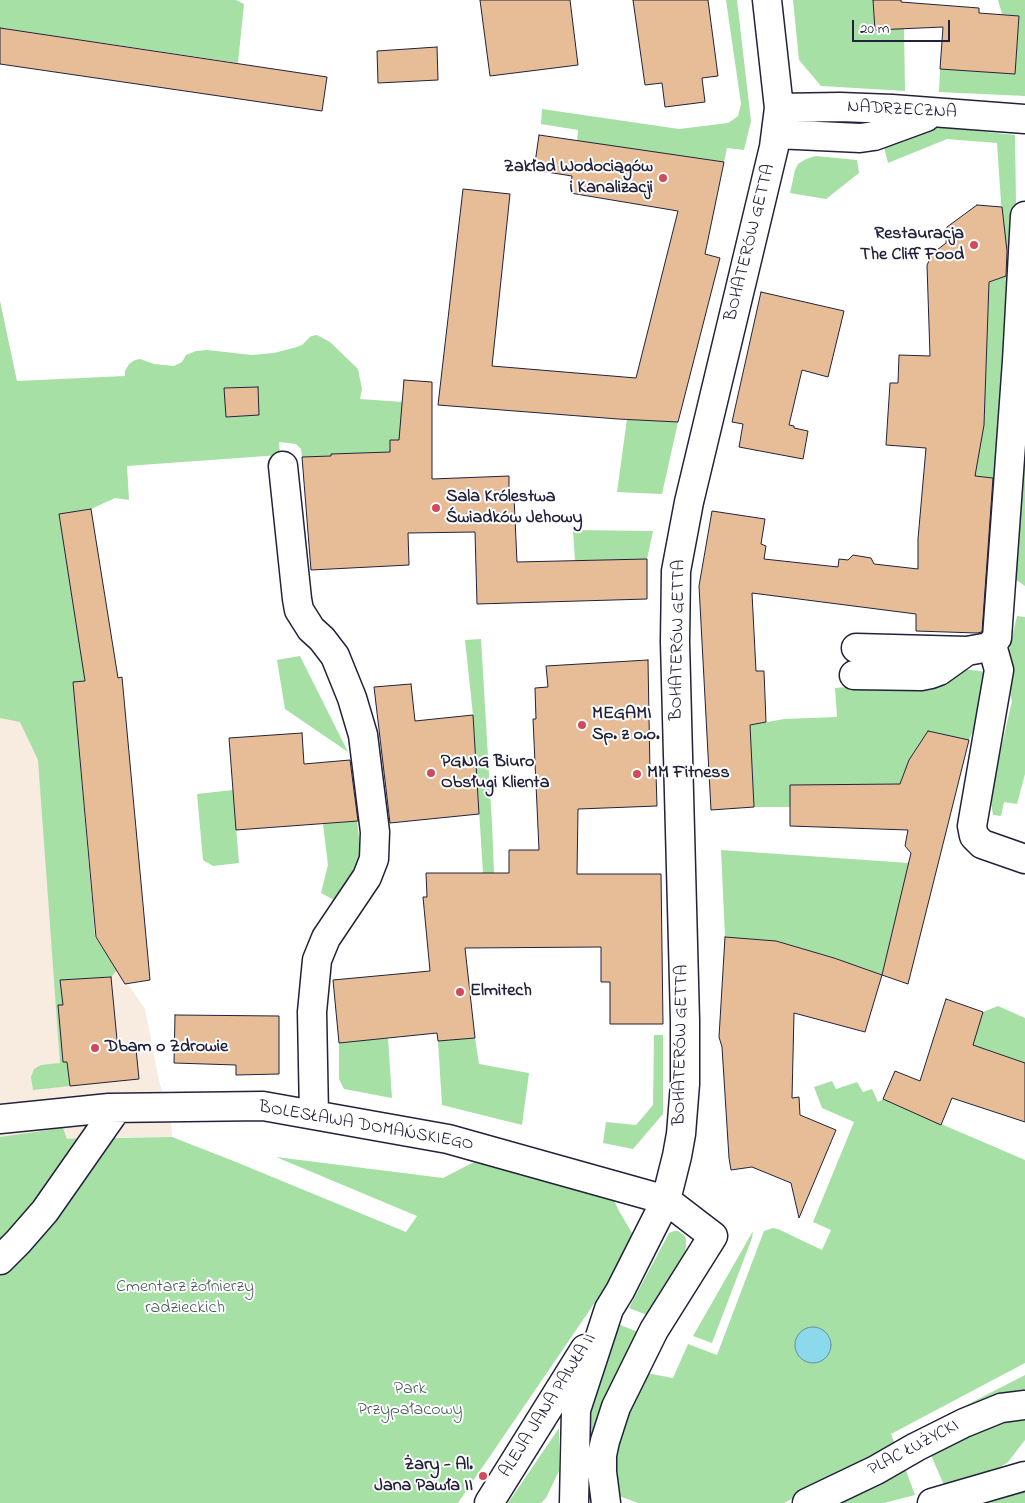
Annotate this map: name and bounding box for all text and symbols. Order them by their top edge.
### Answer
scale bar [855,10,952,42]
text: 20 m [860,18,889,40]
street label: NADRZECZNA [847,97,957,125]
place label: Zakład Wodociągów i Kanalizacji [504,157,653,200]
street label: BOHATERÓW GETTA [721,162,781,324]
marker: Zakład Wodociągów i Kanalizacji [657,172,669,184]
place label: Restauracja The Cliff Food [860,224,964,266]
marker: Restauracja The Cliff Food [968,239,980,251]
place label: Sala Królestwa Świadków Jehowy [446,487,583,530]
marker: Sala Królestwa Świadków Jehowy [430,502,442,514]
street label: BOHATERÓW GETTA [667,559,691,721]
place label: MEGAMI Sp. z o.o. [592,704,660,746]
marker: MEGAMI Sp. z o.o. [576,719,588,731]
place label: PGNIG Biuro Obsługi Klienta [441,752,549,794]
place label: MM Fitness [647,763,730,785]
marker: PGNIG Biuro Obsługi Klienta [425,767,437,779]
marker: MM Fitness [631,768,643,780]
street label: BOHATERÓW GETTA [670,964,694,1126]
place label: Elmitech [470,981,532,1003]
marker: Elmitech [454,986,466,998]
place label: Dbam o Zdrowie [105,1037,228,1059]
marker: Dbam o Zdrowie [89,1042,101,1054]
street label: BOLESŁAWA DOMAŃSKIEGO [257,1097,475,1157]
park label: Cmentarz żołnierzy radzieckich [116,1277,254,1320]
street label: ALEJA JANA PAWŁA II [496,1330,602,1482]
park label: Park Przypałacowy [358,1379,462,1422]
street label: PLAC ŁUŻYCKI [865,1416,963,1482]
place label: Żary - Al. Jana Pawła II [374,1455,473,1498]
marker: Żary - Al. Jana Pawła II [477,1470,489,1482]

